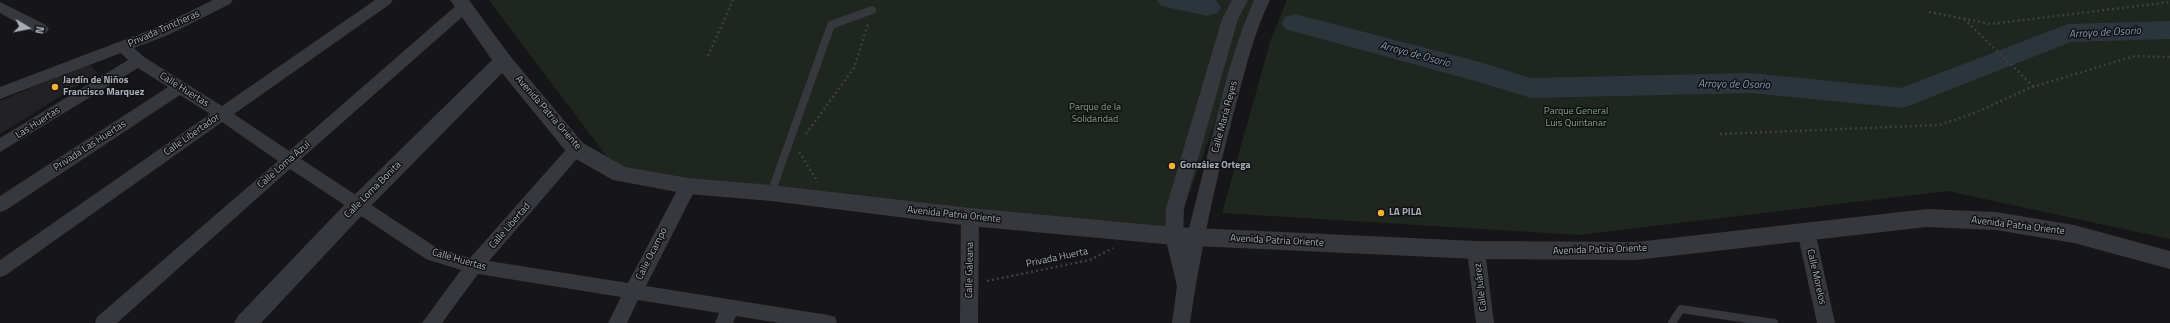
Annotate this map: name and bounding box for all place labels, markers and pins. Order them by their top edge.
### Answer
place label: Jardín de Niños Francisco Marquez [63,75,144,98]
marker: Jardín de Niños Francisco Marquez [50,82,60,92]
place label: González Ortega [1180,160,1251,172]
marker: González Ortega [1167,161,1177,171]
place label: LA PILA [1389,207,1421,219]
marker: LA PILA [1376,208,1386,218]

